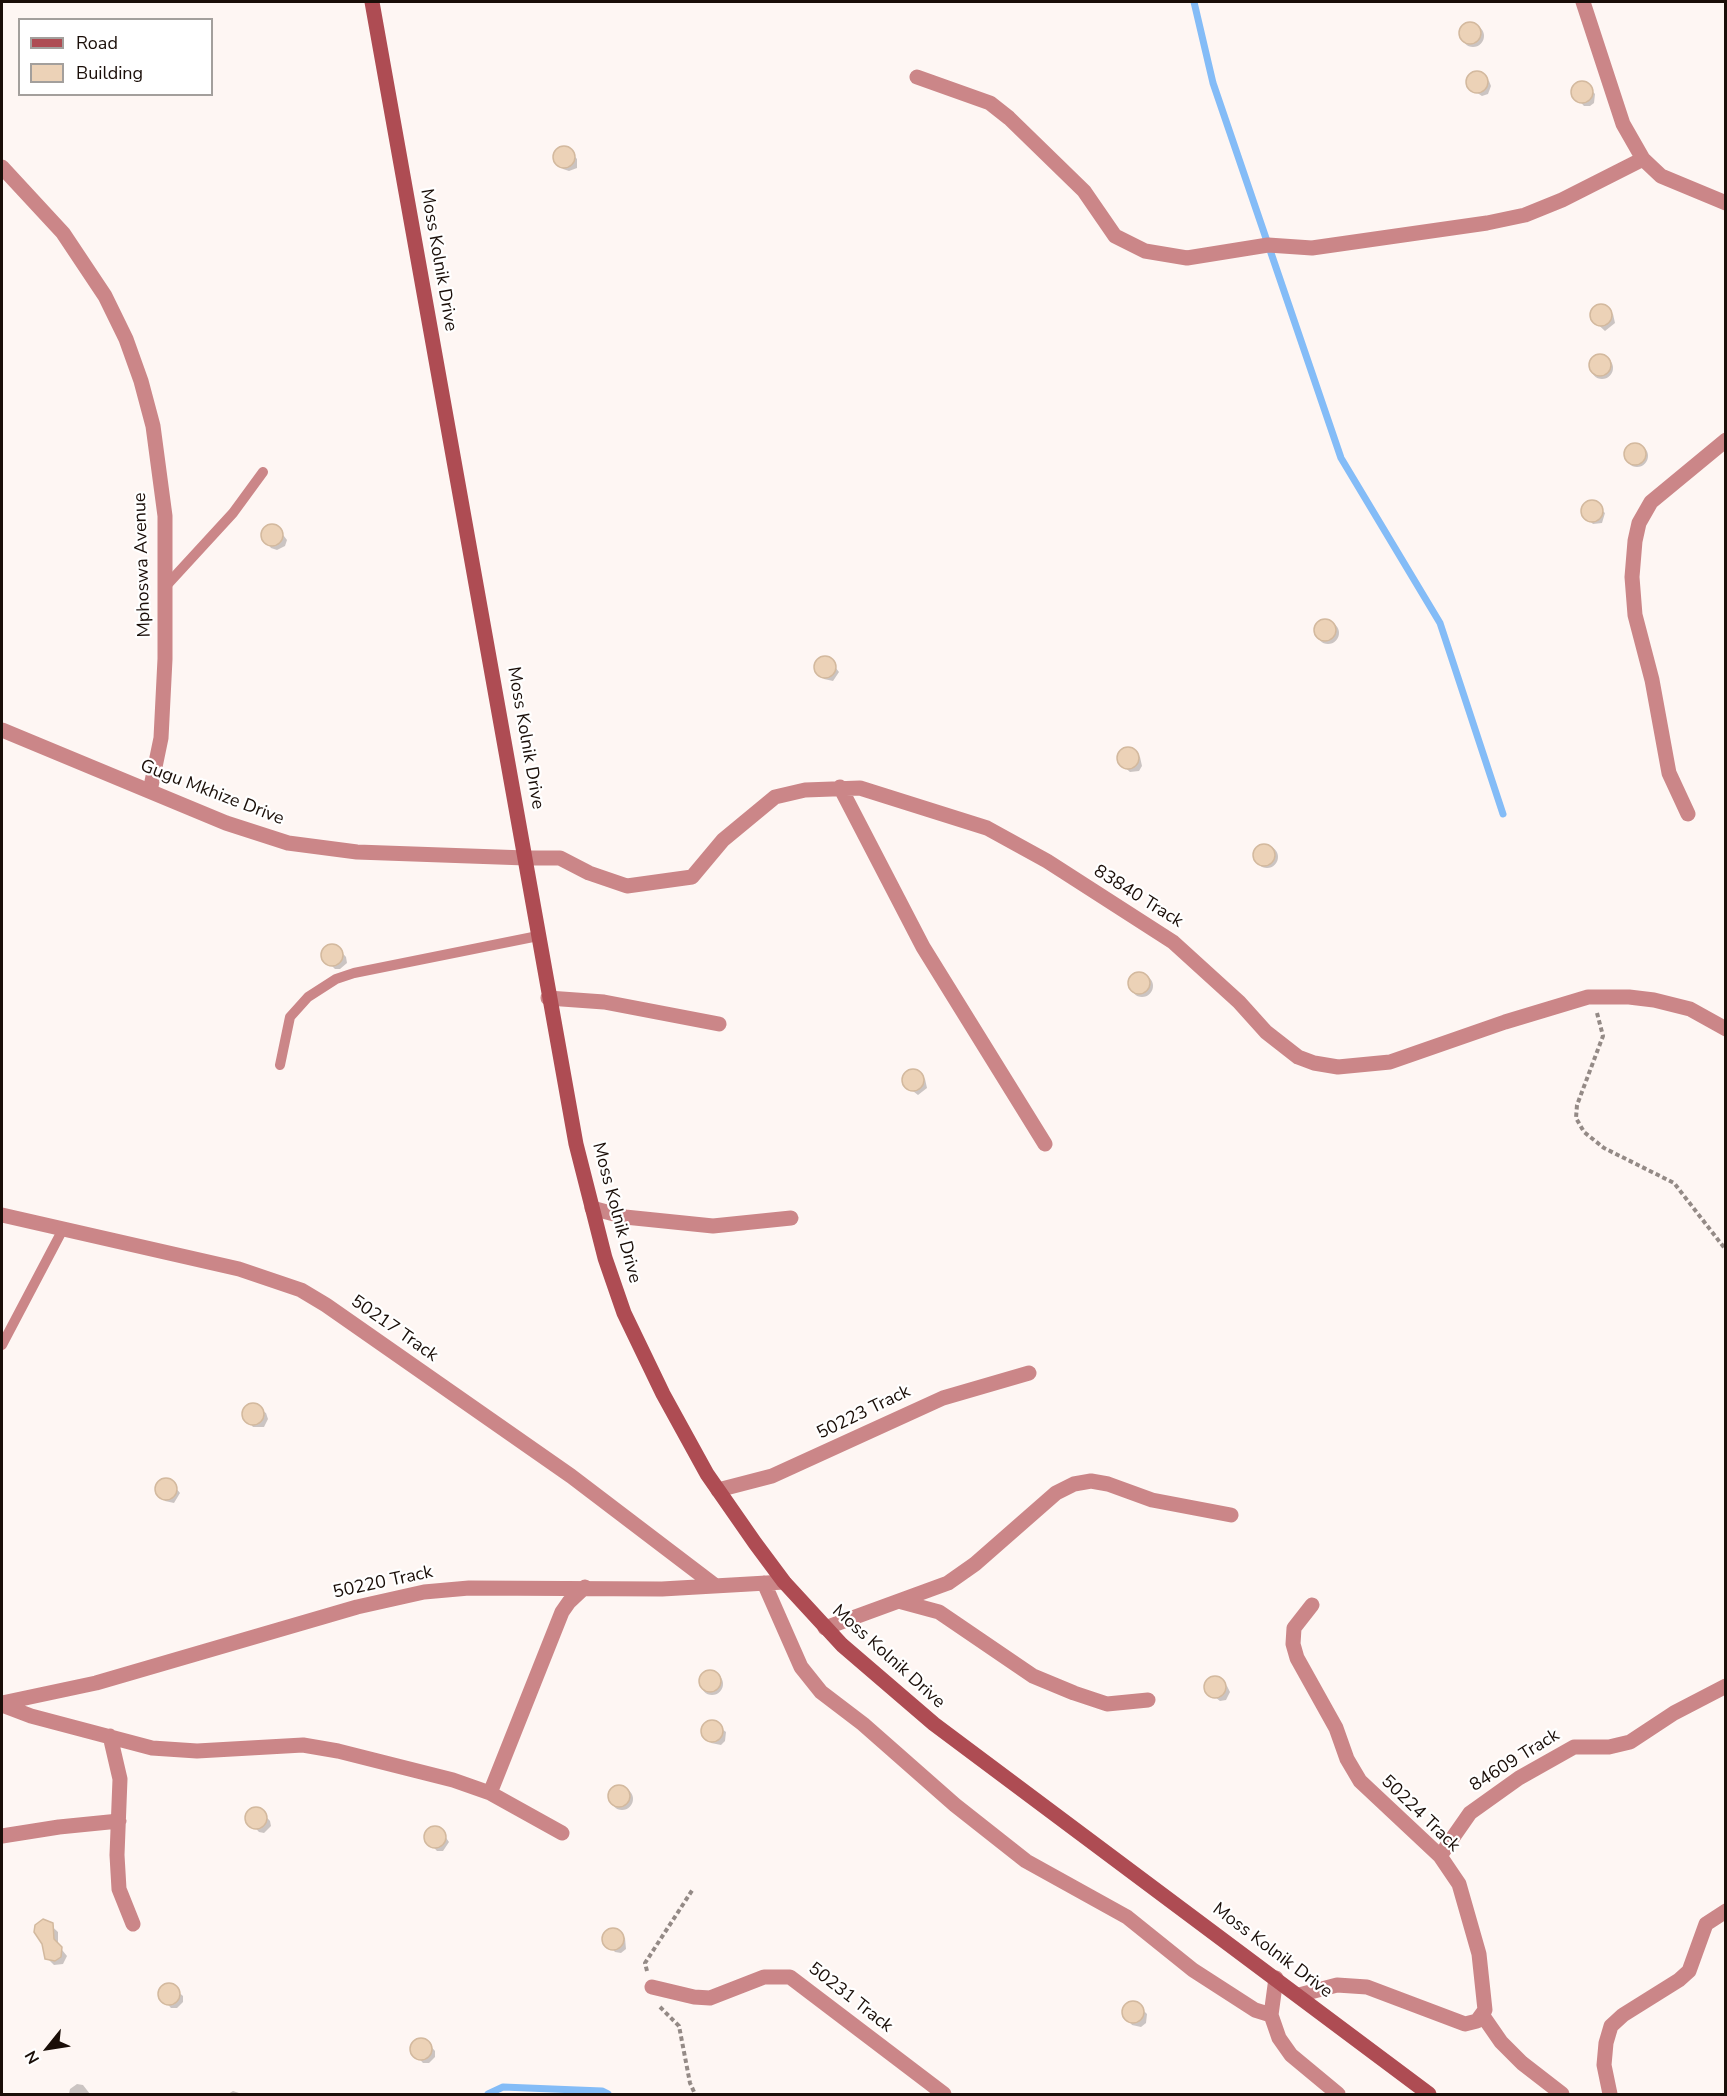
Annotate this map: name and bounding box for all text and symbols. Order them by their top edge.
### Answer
legend [18,18,213,96]
text: Road [76,31,118,55]
text: Building [76,61,143,85]
street label: Moss Kolnik Drive [415,187,461,333]
street label: Mphoswa Avenue [130,492,156,638]
street label: Moss Kolnik Drive [502,665,548,811]
street label: Gugu Mkhize Drive [137,756,287,830]
street label: 83840 Track [1089,861,1187,933]
street label: Moss Kolnik Drive [587,1140,645,1286]
street label: 50217 Track [346,1291,442,1367]
street label: 50223 Track [814,1381,914,1445]
street label: 50220 Track [331,1562,435,1604]
street label: Moss Kolnik Drive [827,1601,949,1713]
street label: 84609 Track [1466,1725,1564,1797]
street label: 50224 Track [1376,1771,1464,1857]
street label: Moss Kolnik Drive [1208,1899,1336,2003]
street label: 50231 Track [803,1958,897,2038]
north arrow [18,2018,78,2078]
text: N [20,2046,45,2068]

